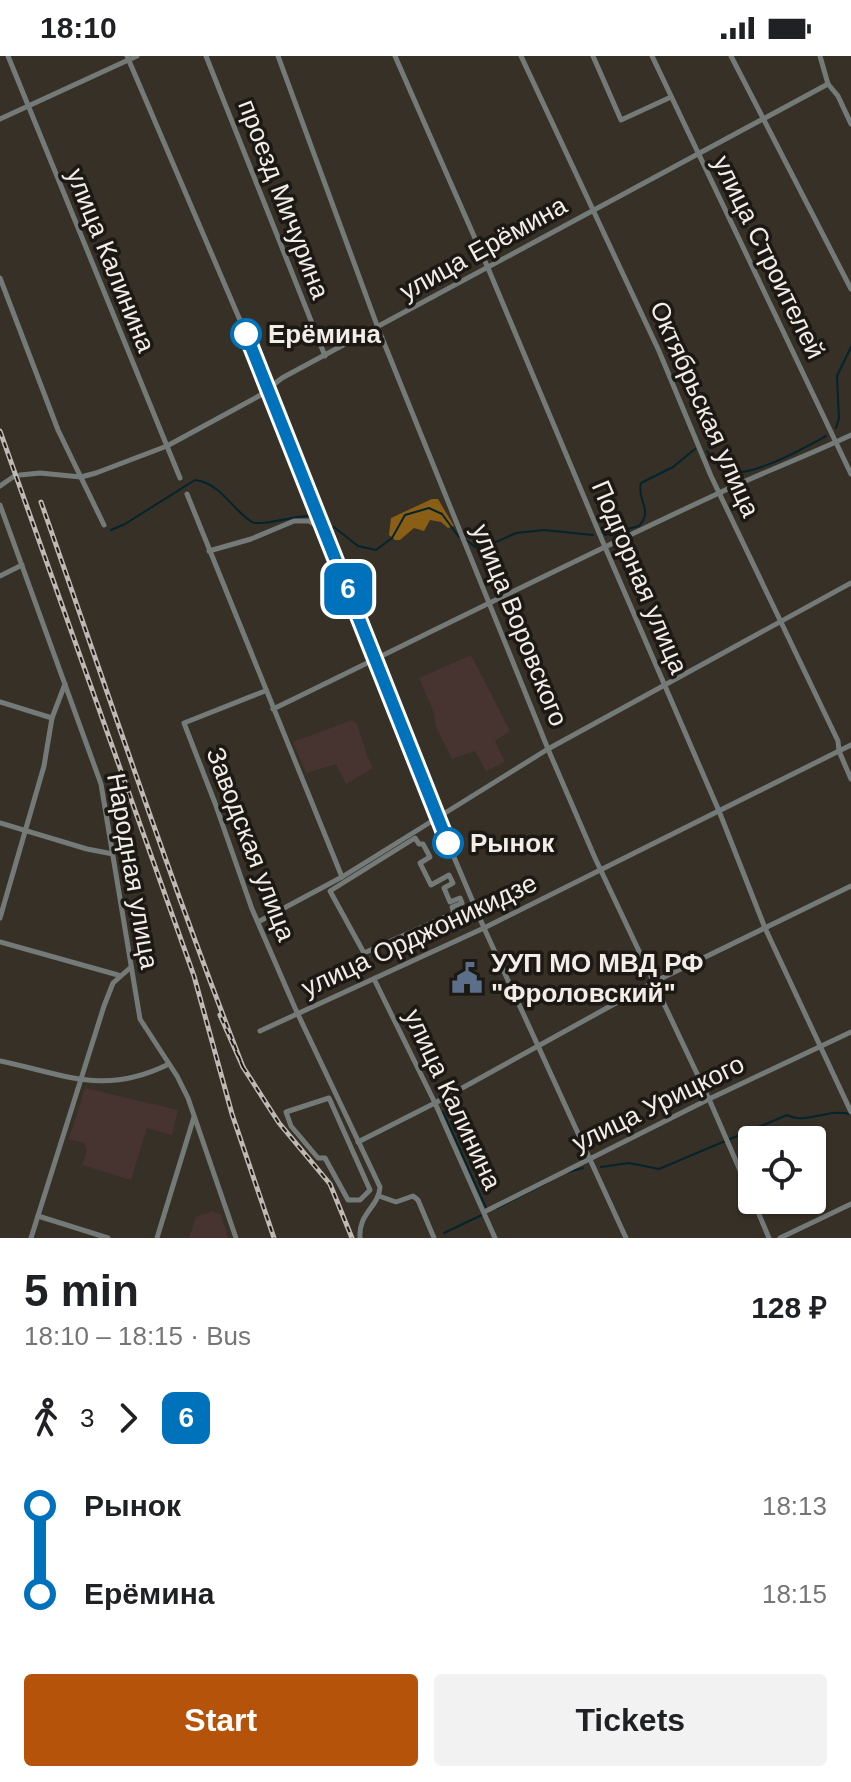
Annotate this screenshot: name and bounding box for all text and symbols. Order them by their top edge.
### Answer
text: 18:10 [40,11,117,44]
street label: проезд Мичурина [232,95,336,303]
street label: улица Строителей [707,151,831,363]
street label: улица Калинина [60,164,162,357]
street label: улица Ерёмина [394,189,572,306]
street label: Октябрьская улица [644,296,766,522]
marker: Ерёмина [231,319,261,349]
place label: Ерёмина [268,319,382,349]
street label: Подгорная улица [586,476,694,679]
street label: улица Воровского [466,519,574,731]
line badge: 6 [322,563,374,615]
text: 6 [340,573,356,604]
street label: Заводская улица [200,743,302,946]
street label: Народная улица [101,771,165,972]
marker: Рынок [433,828,463,858]
place label: Рынок [470,828,555,858]
street label: улица Орджоникидзе [297,867,541,1003]
place label: УУП МО МВД РФ "Фроловский" [491,948,703,1008]
public building icon: УУП МО МВД РФ "Фроловский" [450,961,484,995]
street label: улица Калинина [398,1004,508,1195]
street label: улица Урицкого [567,1048,749,1158]
map controls [738,1126,826,1214]
button: locate [738,1126,826,1214]
text: 5 min [24,1266,139,1315]
text: 128 ₽ [751,1291,827,1324]
text: 18:10 – 18:15 · Bus [24,1321,251,1351]
icon: walk [24,1396,68,1440]
icon: forward [106,1396,150,1440]
text: 6 [178,1402,194,1433]
text: 3 [80,1403,94,1433]
text: Рынок [84,1489,181,1522]
text: 18:13 [762,1491,827,1521]
text: Ерёмина [84,1577,214,1610]
text: 18:15 [762,1579,827,1609]
button: Start [24,1674,418,1766]
button: Tickets [434,1674,827,1766]

